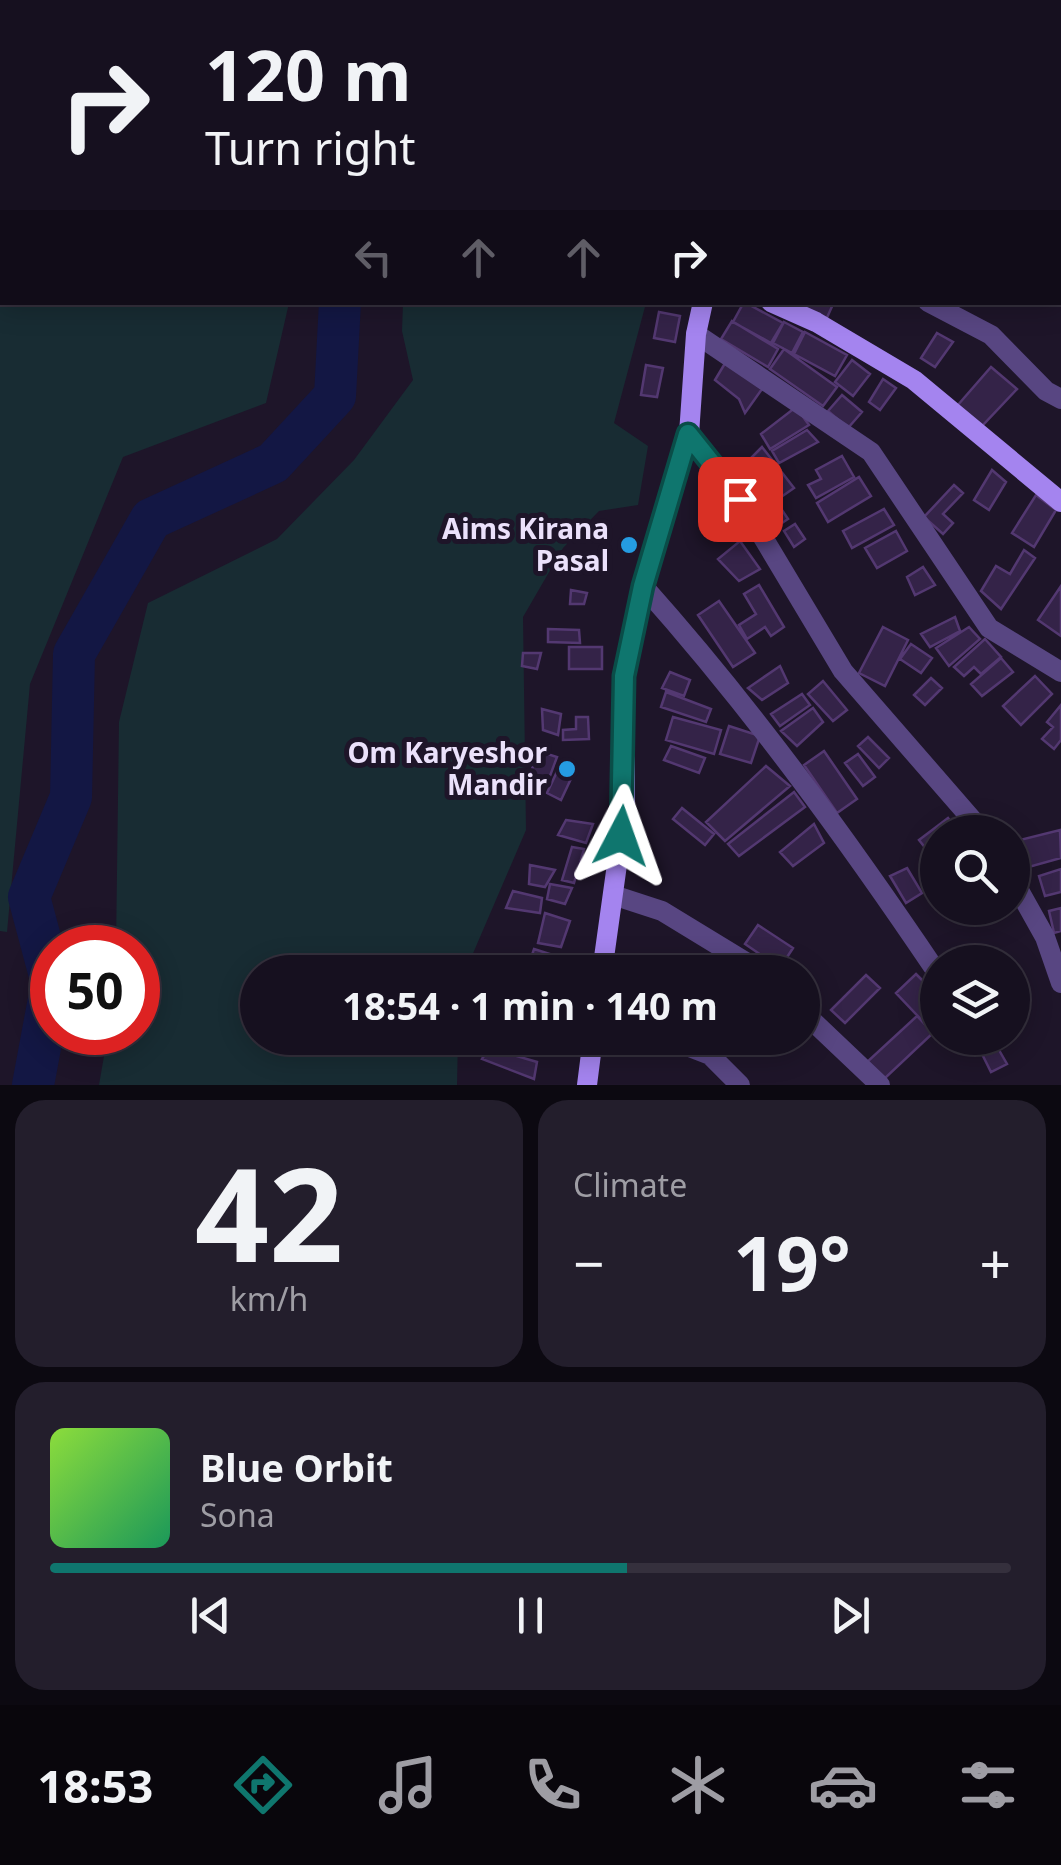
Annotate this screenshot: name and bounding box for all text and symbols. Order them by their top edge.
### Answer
text: 120 m [205,26,412,122]
icon: right [40,40,170,170]
text: Turn right [205,117,416,178]
icon: left [346,230,401,285]
icon: ahead [451,230,506,285]
icon: ahead [556,230,611,285]
icon: right [661,230,716,285]
pin [698,457,783,542]
icon: arrive [713,472,768,527]
place label: Aims Kirana Pasal [442,509,609,579]
marker: Aims Kirana Pasal [618,534,640,556]
place label: Om Karyeshor Mandir [347,733,547,803]
marker: Om Karyeshor Mandir [556,758,578,780]
position arrow [569,784,673,888]
map controls [920,815,1030,1055]
button: search [920,815,1030,925]
speed limit sign: 50 [30,925,160,1055]
button: layers [920,945,1030,1055]
text: 18:54 · 1 min · 140 m [342,979,718,1031]
text: 42 [195,1123,343,1300]
text: Climate [573,1163,687,1206]
text: 19° [733,1211,851,1313]
text: − [573,1225,604,1300]
text: + [980,1225,1011,1300]
text: km/h [230,1277,308,1320]
text: Blue Orbit [200,1441,393,1493]
text: Sona [200,1493,275,1536]
icon: previous [183,1588,238,1643]
icon: pause [503,1588,558,1643]
icon: next [823,1588,878,1643]
icon: directions [228,1750,298,1820]
icon: music [373,1750,443,1820]
icon: phone [518,1750,588,1820]
icon: climate [663,1750,733,1820]
icon: car [808,1750,878,1820]
icon: filters [953,1750,1023,1820]
text: 18:53 [38,1755,153,1816]

